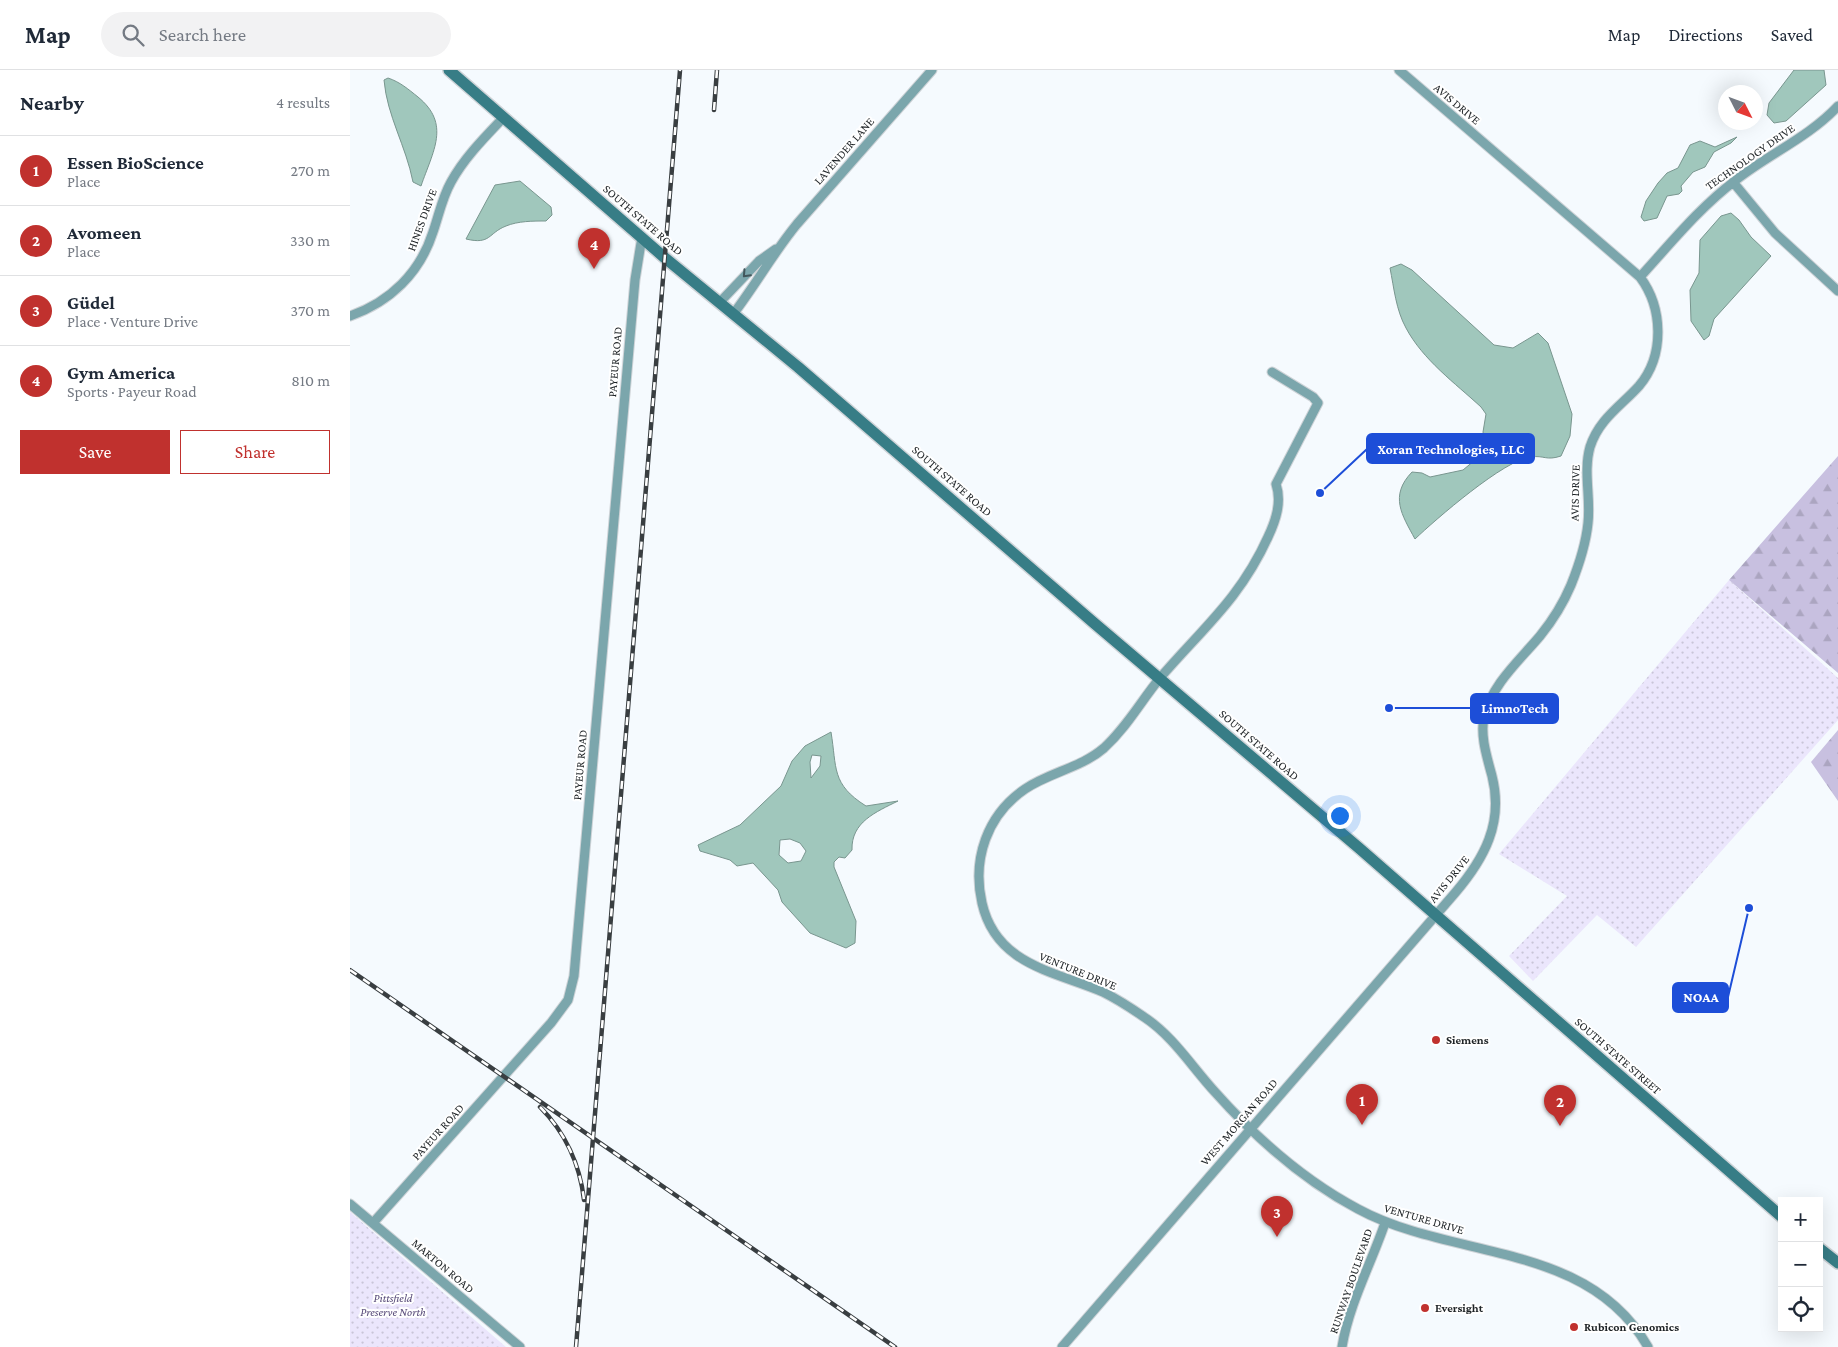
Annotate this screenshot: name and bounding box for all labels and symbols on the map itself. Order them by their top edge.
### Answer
street label: AVIS DRIVE [1431,80,1484,128]
north arrow [1718,85,1763,130]
street label: LAVENDER LANE [811,114,877,187]
street label: TECHNOLOGY DRIVE [1703,121,1798,193]
street label: SOUTH STATE ROAD [600,182,686,258]
street label: HINES DRIVE [404,186,440,253]
pin: 4 [578,228,610,269]
one-way arrow [743,268,752,277]
street label: PAYEUR ROAD [605,326,625,398]
callout: Xoran Technologies, LLC [1367,434,1534,463]
text: Xoran Technologies, LLC [1378,441,1525,458]
street label: SOUTH STATE ROAD [909,443,995,519]
street label: AVIS DRIVE [1568,464,1583,521]
callout: LimnoTech [1471,694,1558,723]
text: LimnoTech [1481,700,1549,716]
street label: SOUTH STATE ROAD [1216,707,1302,783]
street label: PAYEUR ROAD [570,729,590,801]
your location [1327,803,1353,829]
street label: AVIS DRIVE [1426,852,1473,905]
street label: VENTURE DRIVE [1037,949,1119,993]
callout: NOAA [1673,983,1728,1012]
text: NOAA [1683,989,1720,1005]
street label: SOUTH STATE STREET [1572,1015,1664,1098]
place label: Siemens [1446,1033,1489,1047]
marker: Siemens [1430,1034,1442,1046]
street label: WEST MORGAN ROAD [1198,1076,1280,1168]
pin: 1 [1346,1084,1378,1125]
pin: 2 [1544,1085,1576,1126]
street label: PAYEUR ROAD [409,1101,467,1163]
pin: 3 [1261,1196,1293,1237]
street label: VENTURE DRIVE [1382,1201,1466,1237]
street label: RUNWAY BOULEVARD [1326,1227,1376,1335]
street label: MARTON ROAD [409,1236,477,1296]
park label: Pittsfield Preserve North [360,1291,426,1319]
place label: Eversight [1435,1301,1484,1315]
marker: Eversight [1419,1302,1431,1314]
place label: Rubicon Genomics [1584,1320,1679,1334]
marker: Rubicon Genomics [1568,1321,1580,1333]

